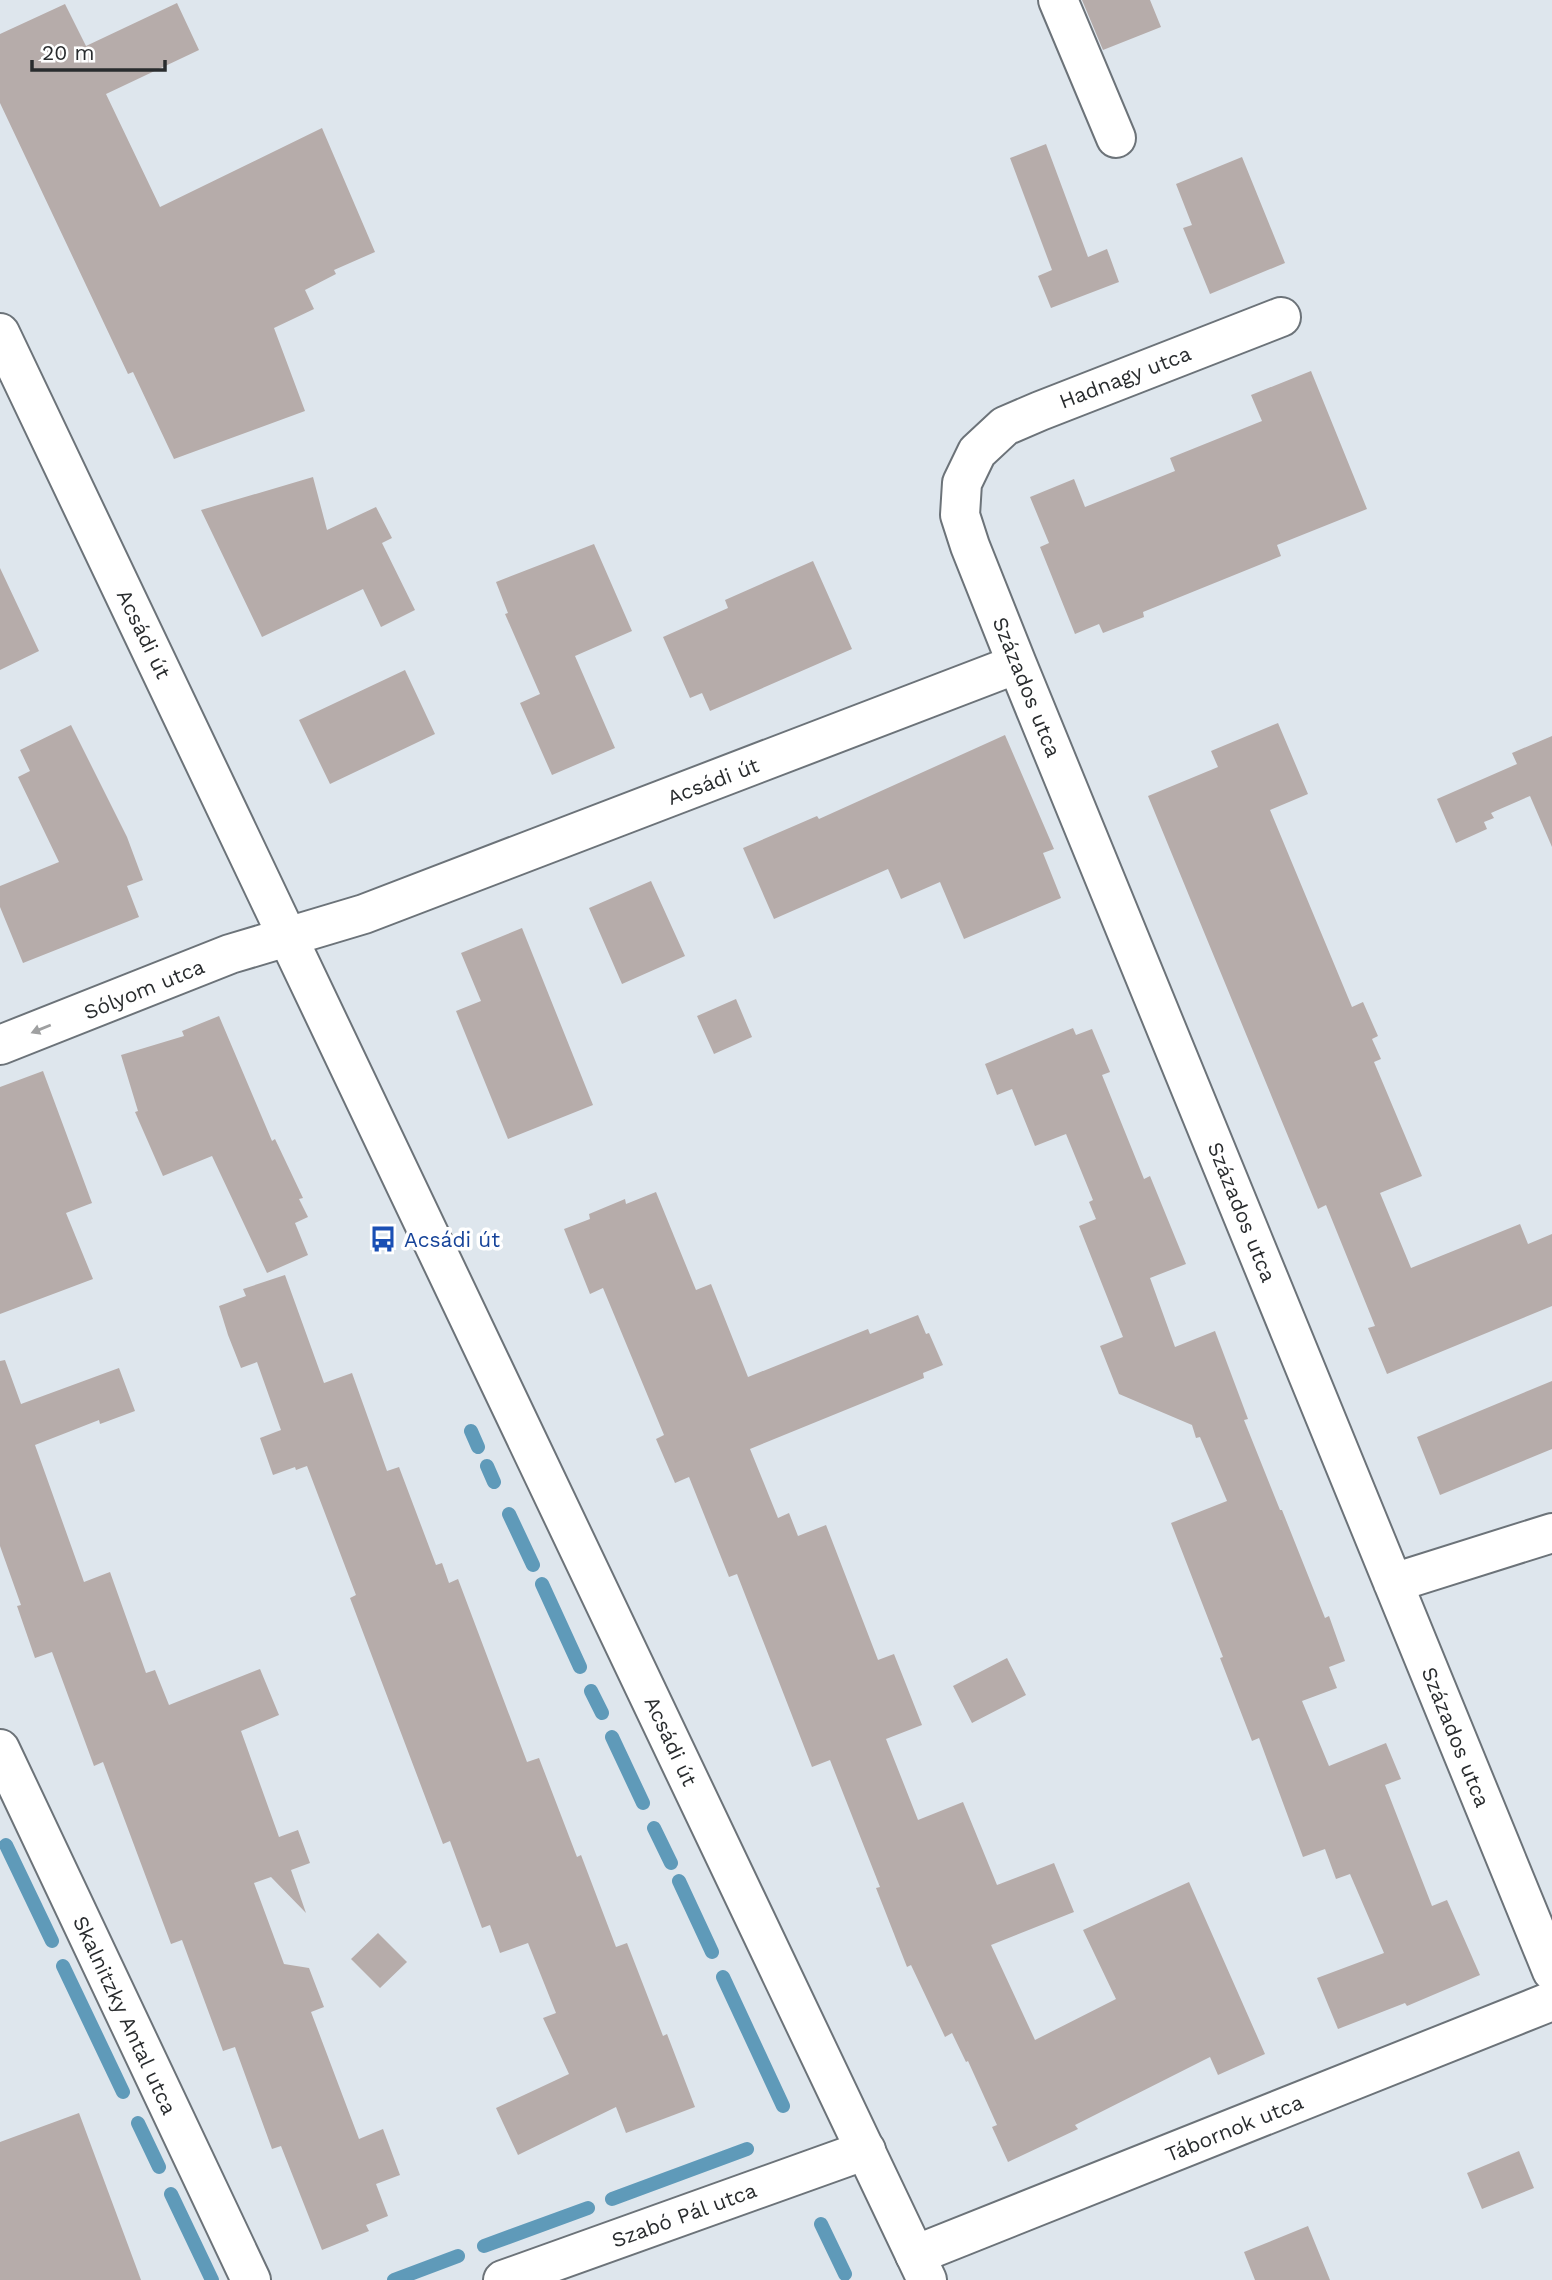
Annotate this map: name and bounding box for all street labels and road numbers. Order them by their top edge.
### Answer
street label: Hadnagy utca [1056,340,1195,414]
street label: Acsádi út [112,585,176,683]
street label: Százados utca [988,613,1067,761]
street label: Acsádi út [664,752,763,810]
street label: Sólyom utca [80,953,208,1025]
street label: Százados utca [1203,1138,1282,1286]
street label: Százados utca [1417,1663,1496,1811]
street label: Acsádi út [639,1692,703,1790]
street label: Skalnitzky Antal utca [68,1912,182,2118]
street label: Tábornok utca [1161,2089,1307,2167]
street label: Szabó Pál utca [608,2177,760,2253]

